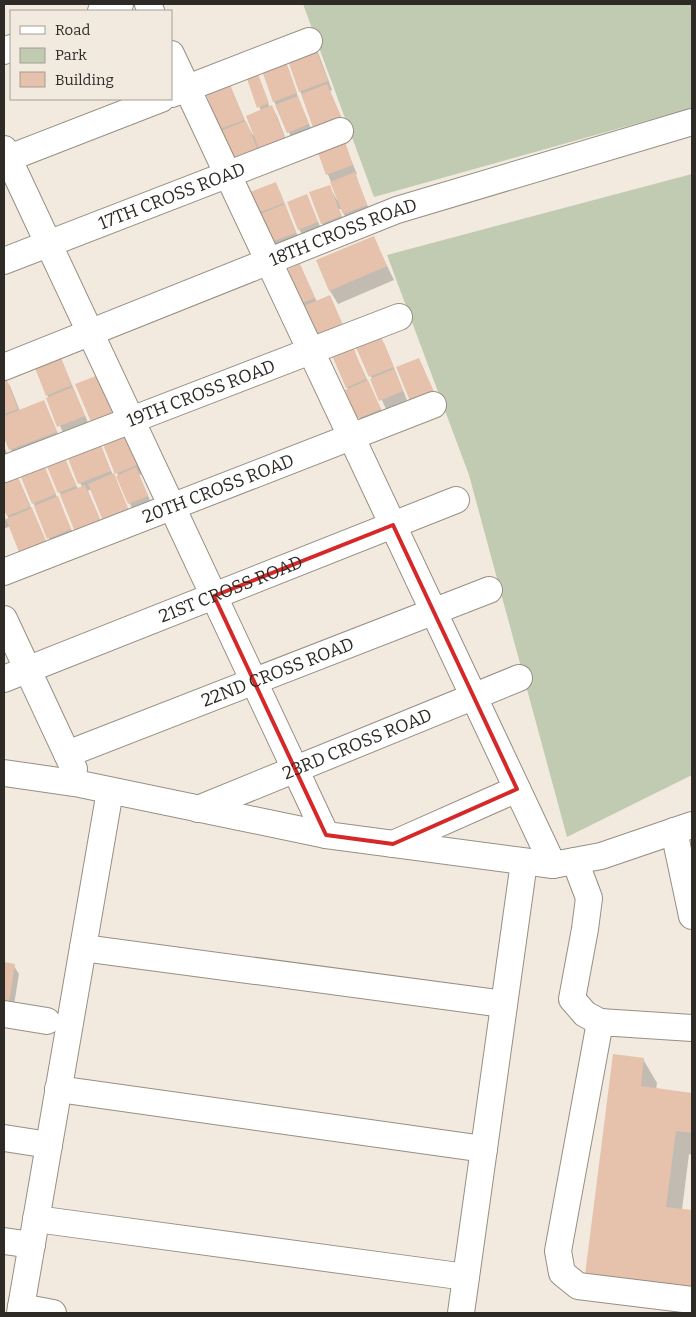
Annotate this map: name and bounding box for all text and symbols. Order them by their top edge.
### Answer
legend [10,10,172,100]
text: Road [55,21,90,39]
text: Park [55,46,87,64]
text: Building [55,71,114,89]
street label: 17TH CROSS ROAD [95,158,248,234]
street label: 18TH CROSS ROAD [266,194,419,271]
street label: 19TH CROSS ROAD [124,355,278,432]
street label: 20TH CROSS ROAD [139,449,297,528]
street label: 21ST CROSS ROAD [156,551,306,628]
street label: 22ND CROSS ROAD [198,633,357,712]
street label: 23RD CROSS ROAD [279,704,435,784]

